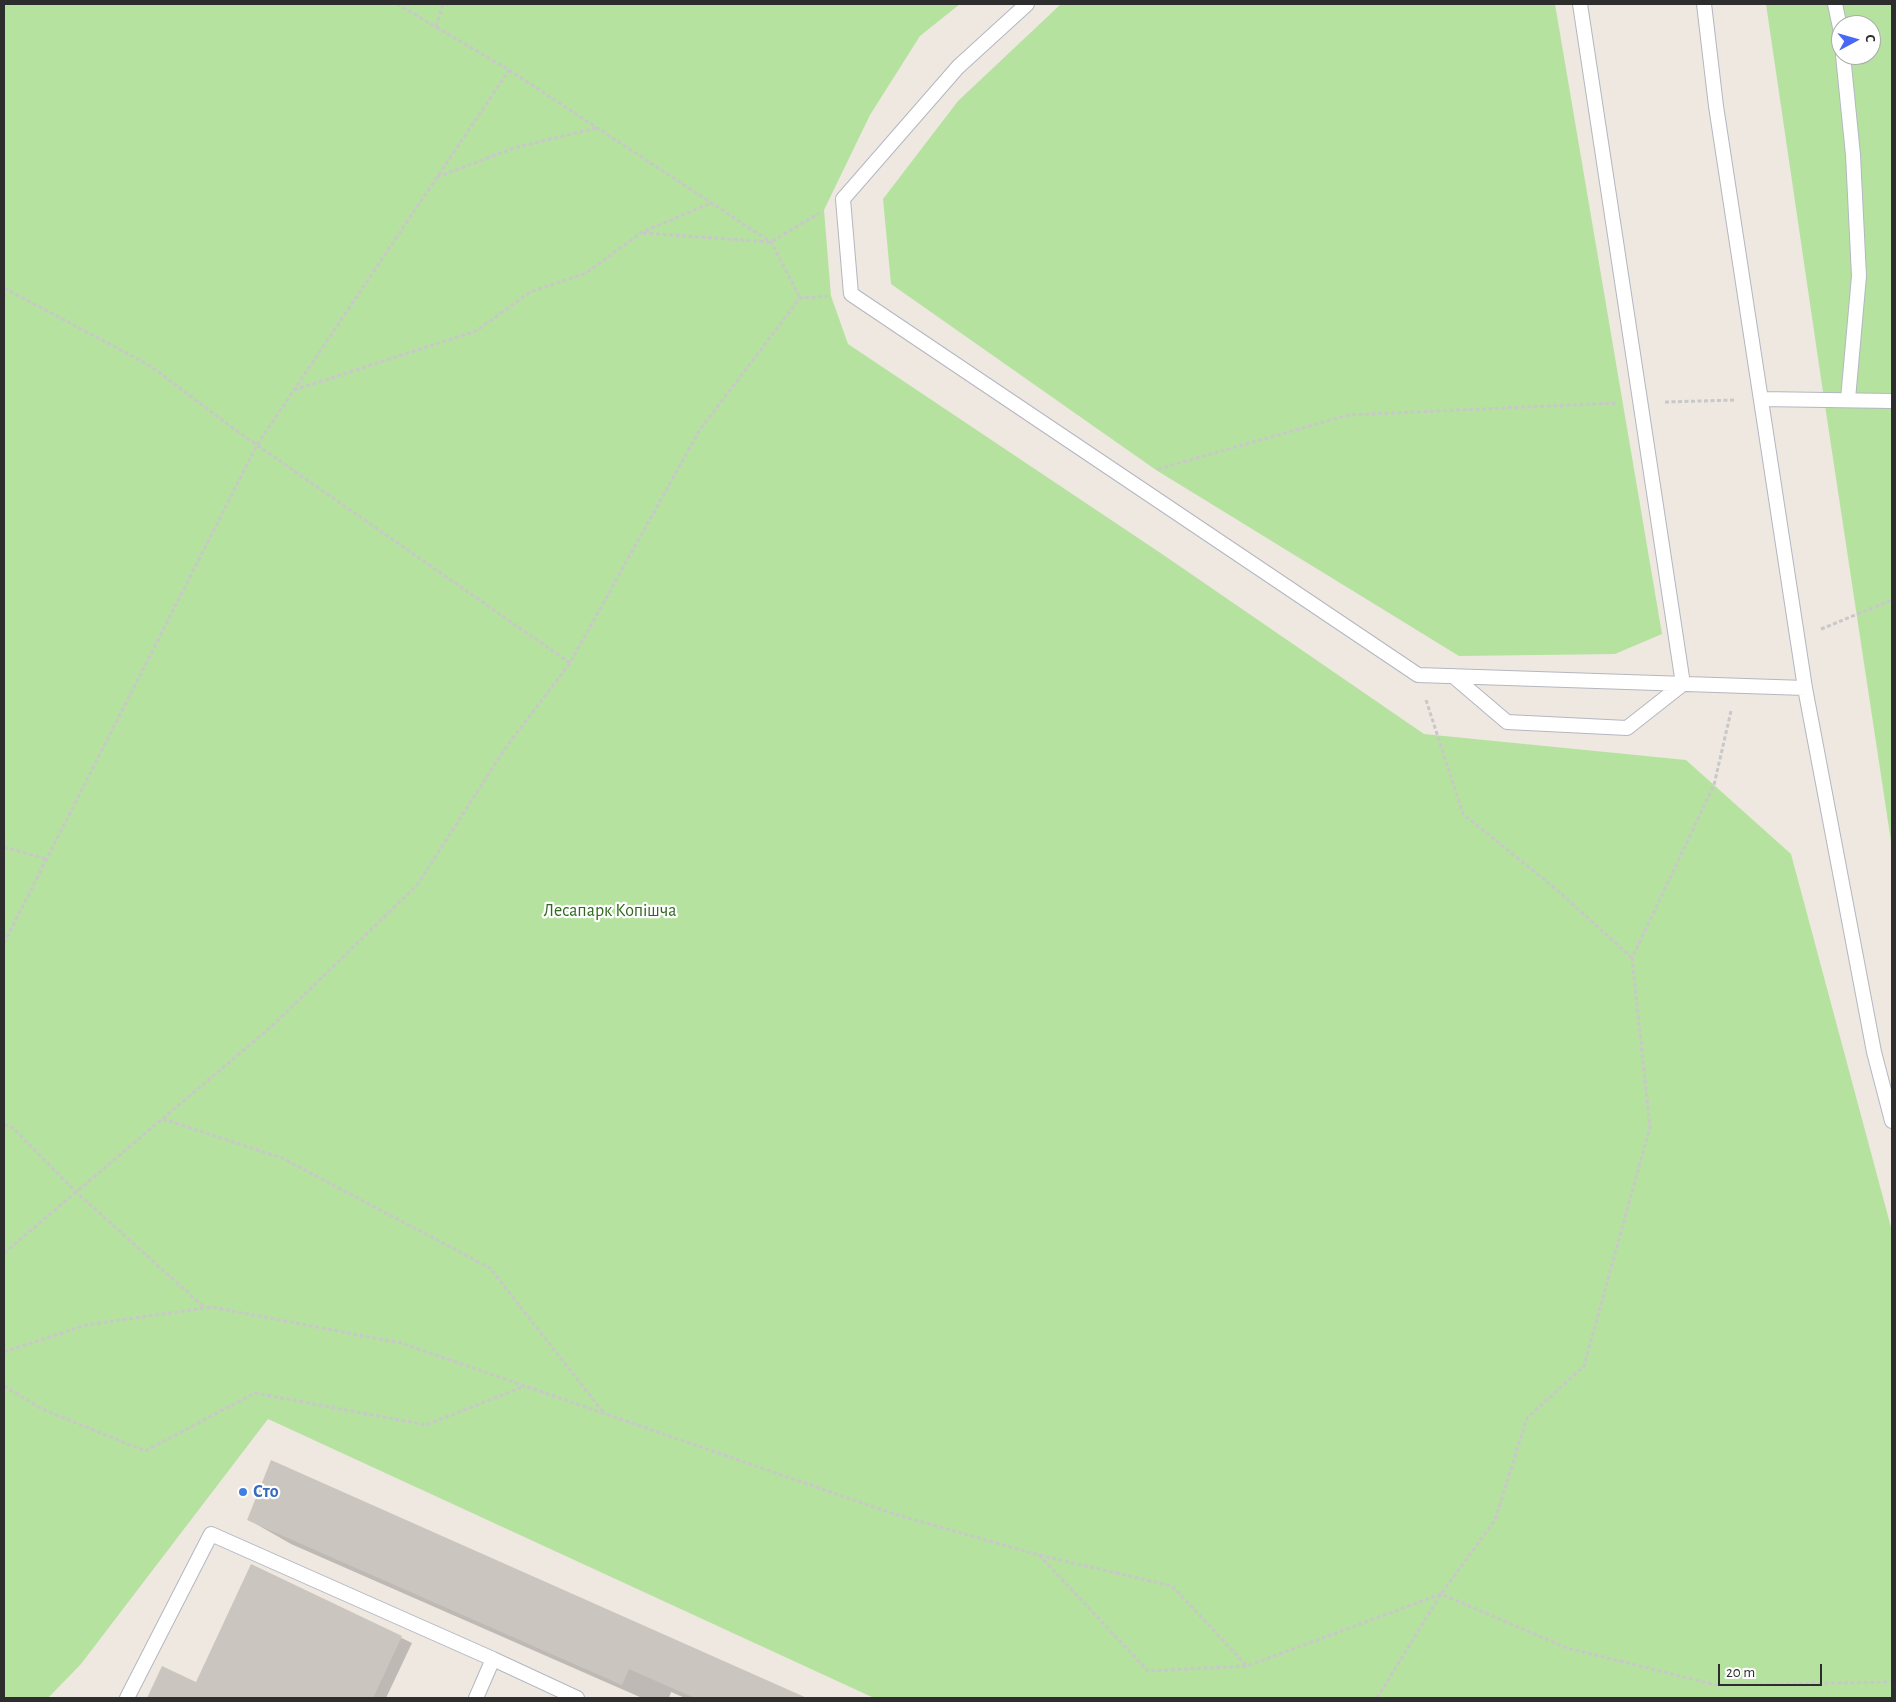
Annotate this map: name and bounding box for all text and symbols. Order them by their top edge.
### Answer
north arrow [1831,15,1881,65]
text: С [1863,34,1877,43]
park label: Лесапарк Копішча [544,900,676,922]
place label: Сто [253,1481,279,1503]
marker: Сто [237,1486,249,1498]
scale bar [1721,1654,1825,1686]
text: 20 m [1726,1665,1755,1680]

